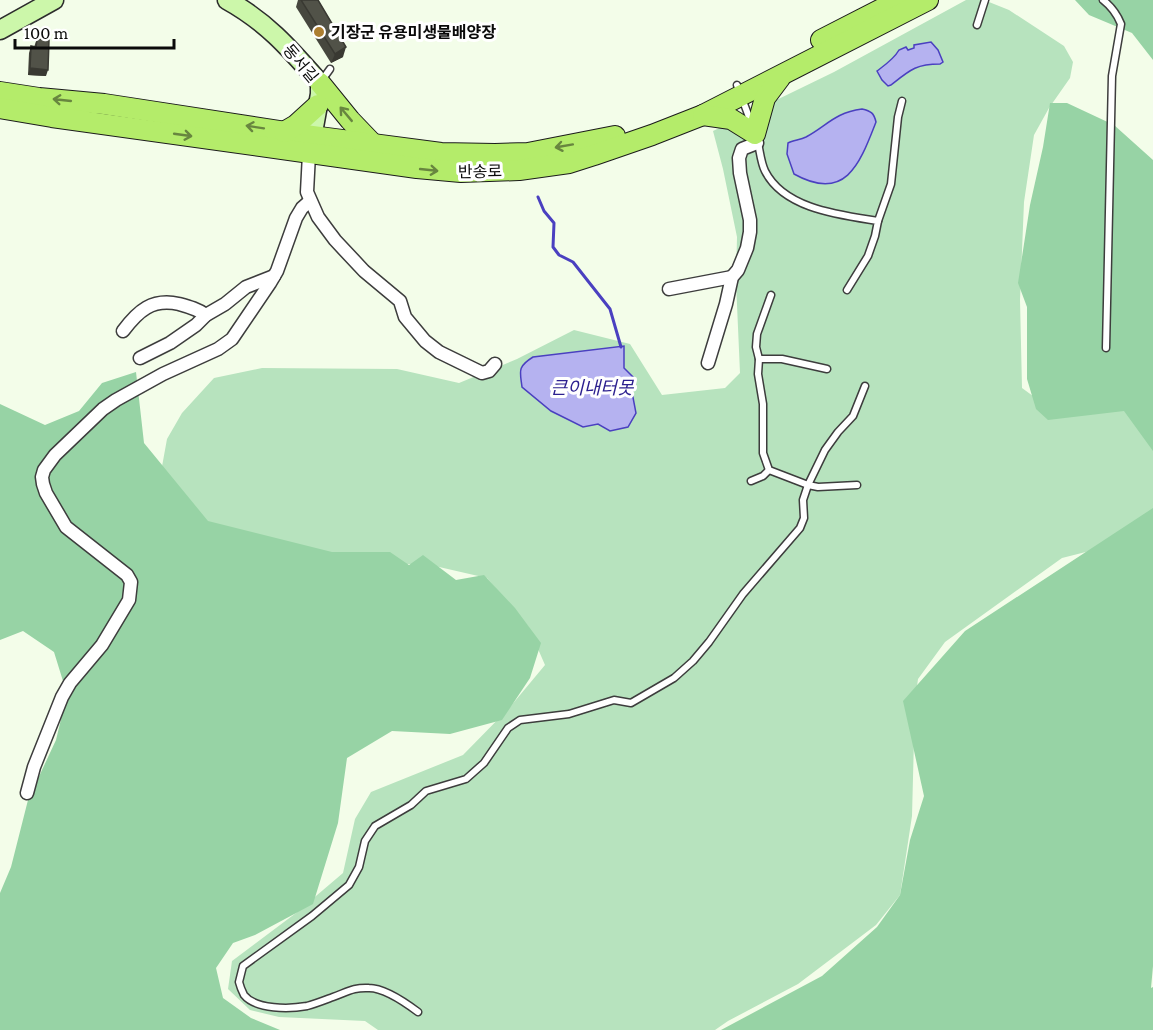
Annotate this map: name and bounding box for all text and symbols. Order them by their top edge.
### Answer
scale bar [15,12,174,50]
text: 100 m [24,23,69,43]
place label: 기장군 유용미생물배양장 [331,24,496,41]
marker: 기장군 유용미생물배양장 [312,25,326,39]
street label: 동서길 [280,41,321,86]
one-way arrow [52,94,72,105]
one-way arrow [339,107,353,122]
one-way arrow [245,122,265,133]
one-way arrow [173,130,193,141]
one-way arrow [555,141,575,152]
street label: 반송로 [458,163,503,180]
one-way arrow [419,165,439,176]
water label: 큰이내터못 [551,378,635,398]

